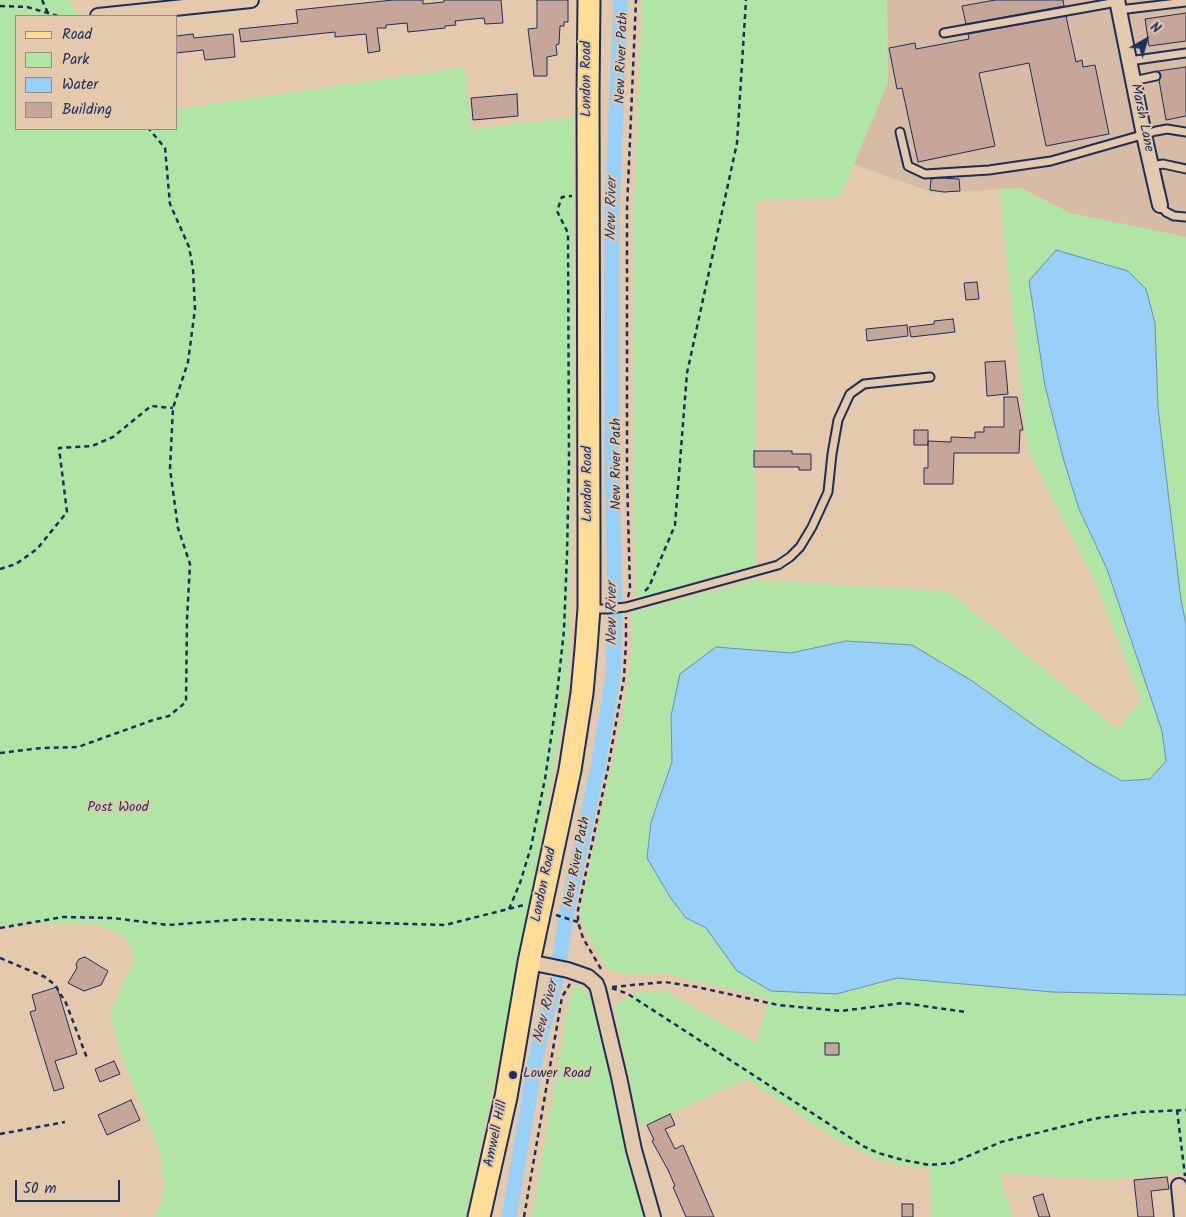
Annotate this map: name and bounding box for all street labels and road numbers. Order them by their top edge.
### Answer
street label: New River Path [613,12,633,104]
street label: London Road [580,41,596,117]
street label: Marsh Lane [1126,82,1156,154]
street label: New River Path [610,418,626,510]
street label: London Road [581,446,597,522]
street label: New River Path [561,815,595,909]
street label: London Road [529,846,561,924]
street label: Amwell Hill [482,1099,512,1169]

